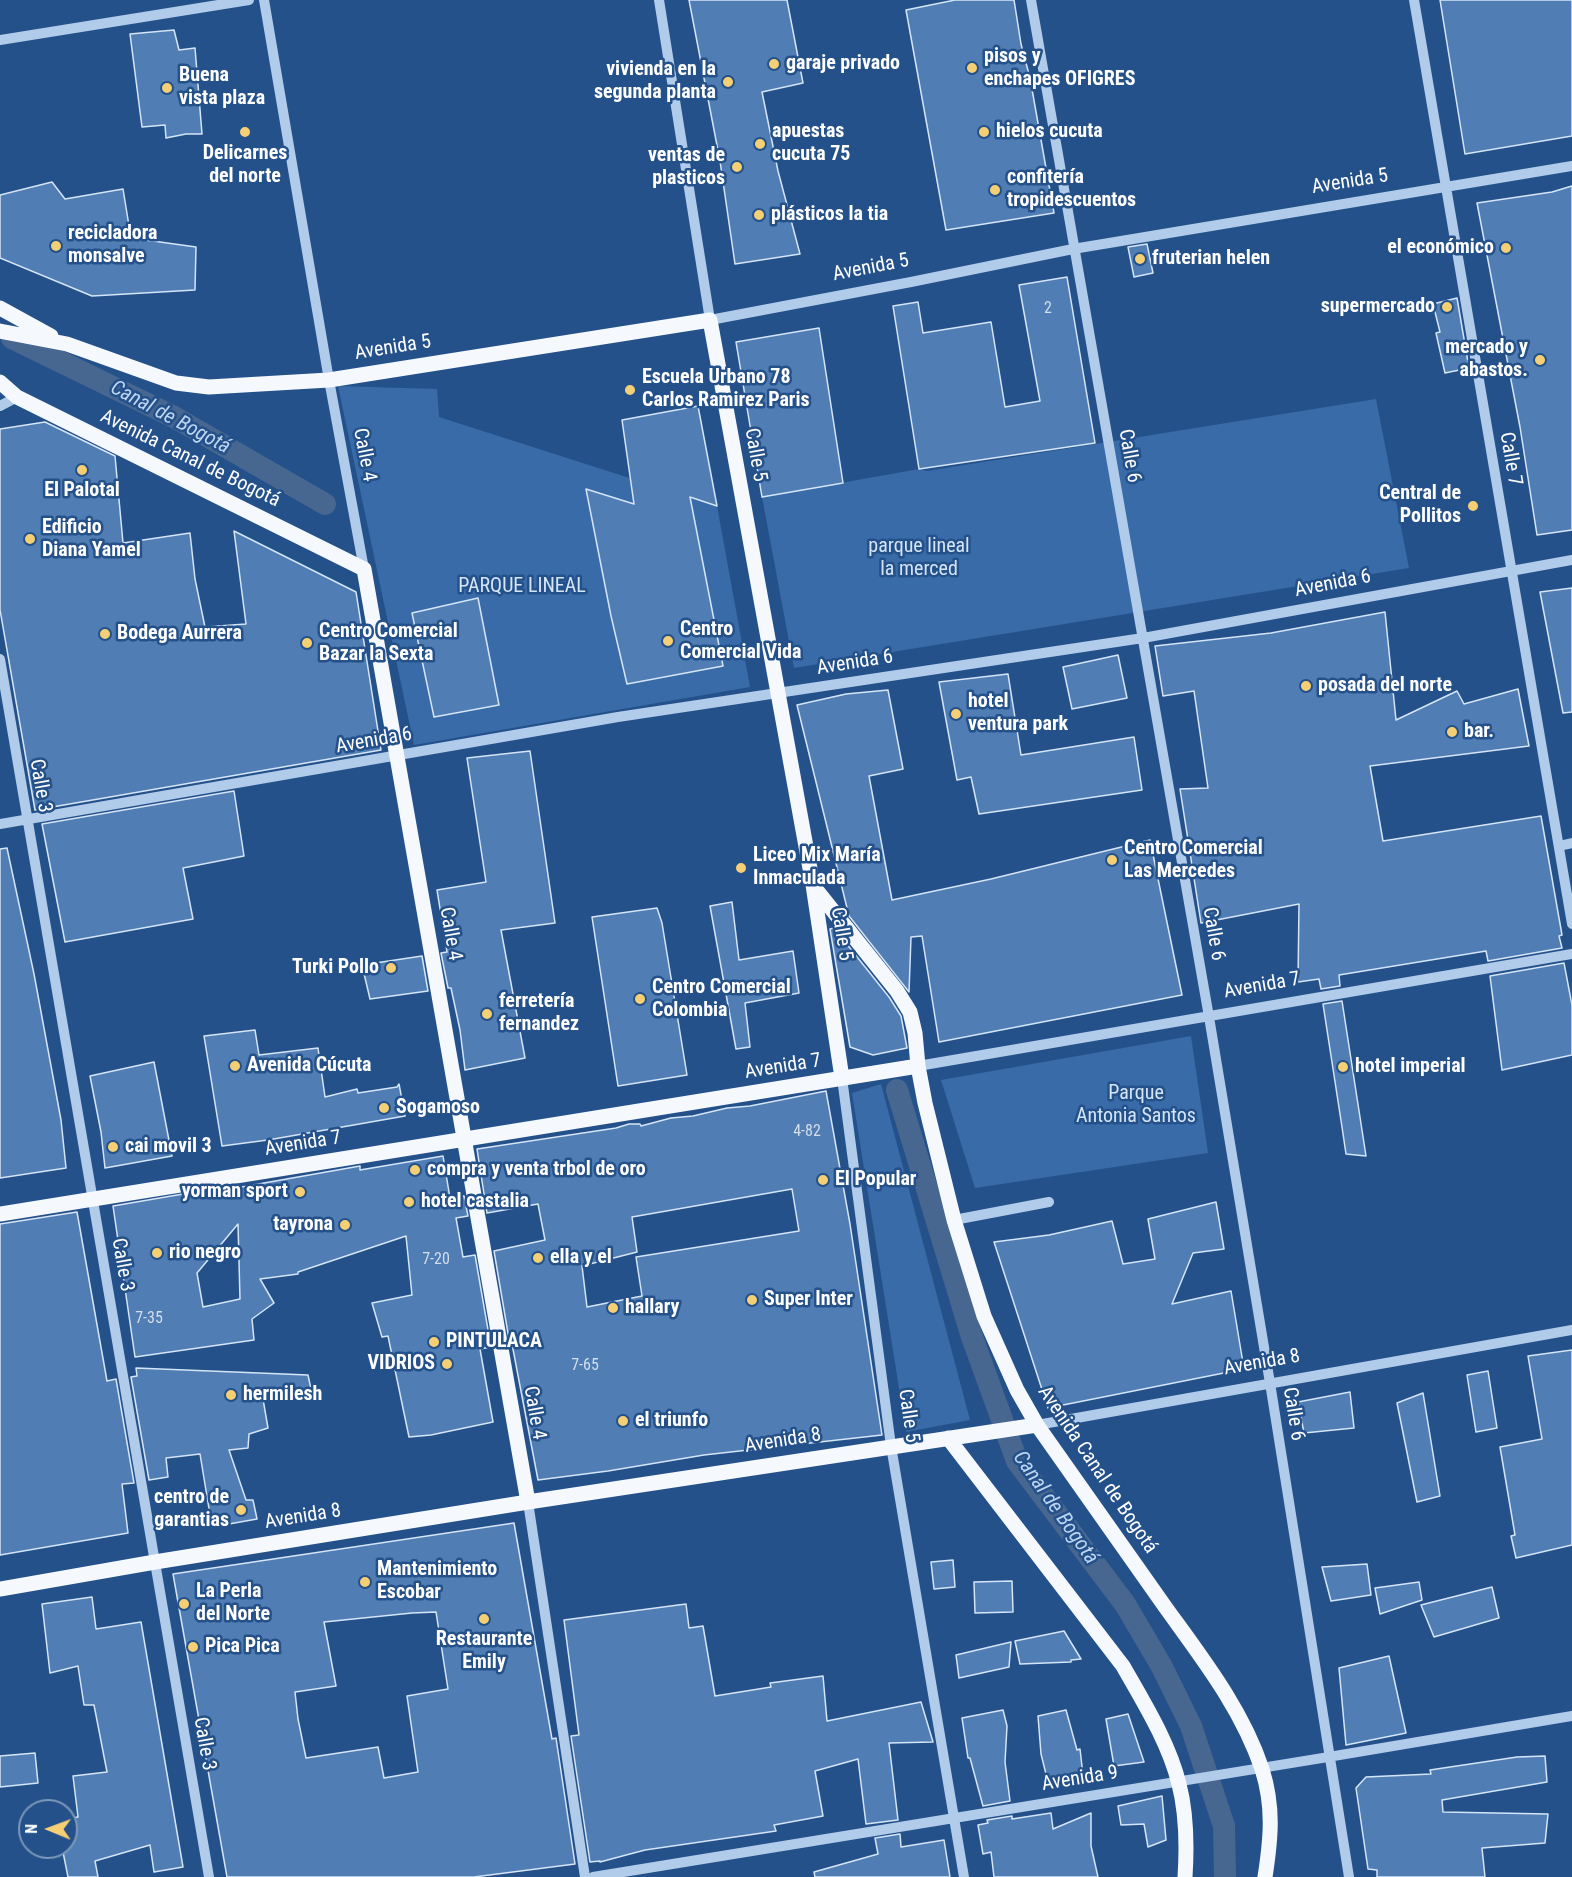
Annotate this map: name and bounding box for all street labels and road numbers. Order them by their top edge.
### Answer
street label: Avenida 5 [1310,164,1390,200]
street label: Avenida 5 [831,249,911,287]
street label: Avenida 5 [353,330,433,366]
street label: Avenida Canal de Bogotá [96,405,284,513]
street label: Calle 4 [347,426,381,484]
street label: Calle 5 [738,426,772,484]
street label: Calle 6 [1112,427,1146,485]
street label: Calle 7 [1493,430,1527,488]
street label: Avenida 6 [1293,565,1373,603]
street label: Avenida 6 [815,645,895,681]
street label: Avenida 6 [334,722,414,760]
street label: Calle 3 [23,757,57,815]
street label: Calle 4 [433,905,467,963]
street label: Calle 5 [825,905,857,963]
street label: Calle 6 [1196,905,1230,963]
street label: Avenida 7 [1222,967,1302,1005]
street label: Avenida 7 [743,1049,823,1085]
street label: Avenida 7 [263,1126,343,1162]
street label: Calle 3 [105,1236,139,1294]
street label: Avenida 8 [1222,1344,1302,1382]
street label: Avenida Canal de Bogotá [1032,1382,1162,1558]
street label: Calle 4 [517,1384,551,1442]
street label: Calle 6 [1277,1385,1309,1443]
street label: Calle 5 [892,1388,924,1444]
street label: Avenida 8 [743,1423,823,1459]
street label: Avenida 8 [263,1499,343,1535]
street label: Calle 3 [187,1715,221,1773]
street label: Avenida 9 [1040,1761,1120,1797]

